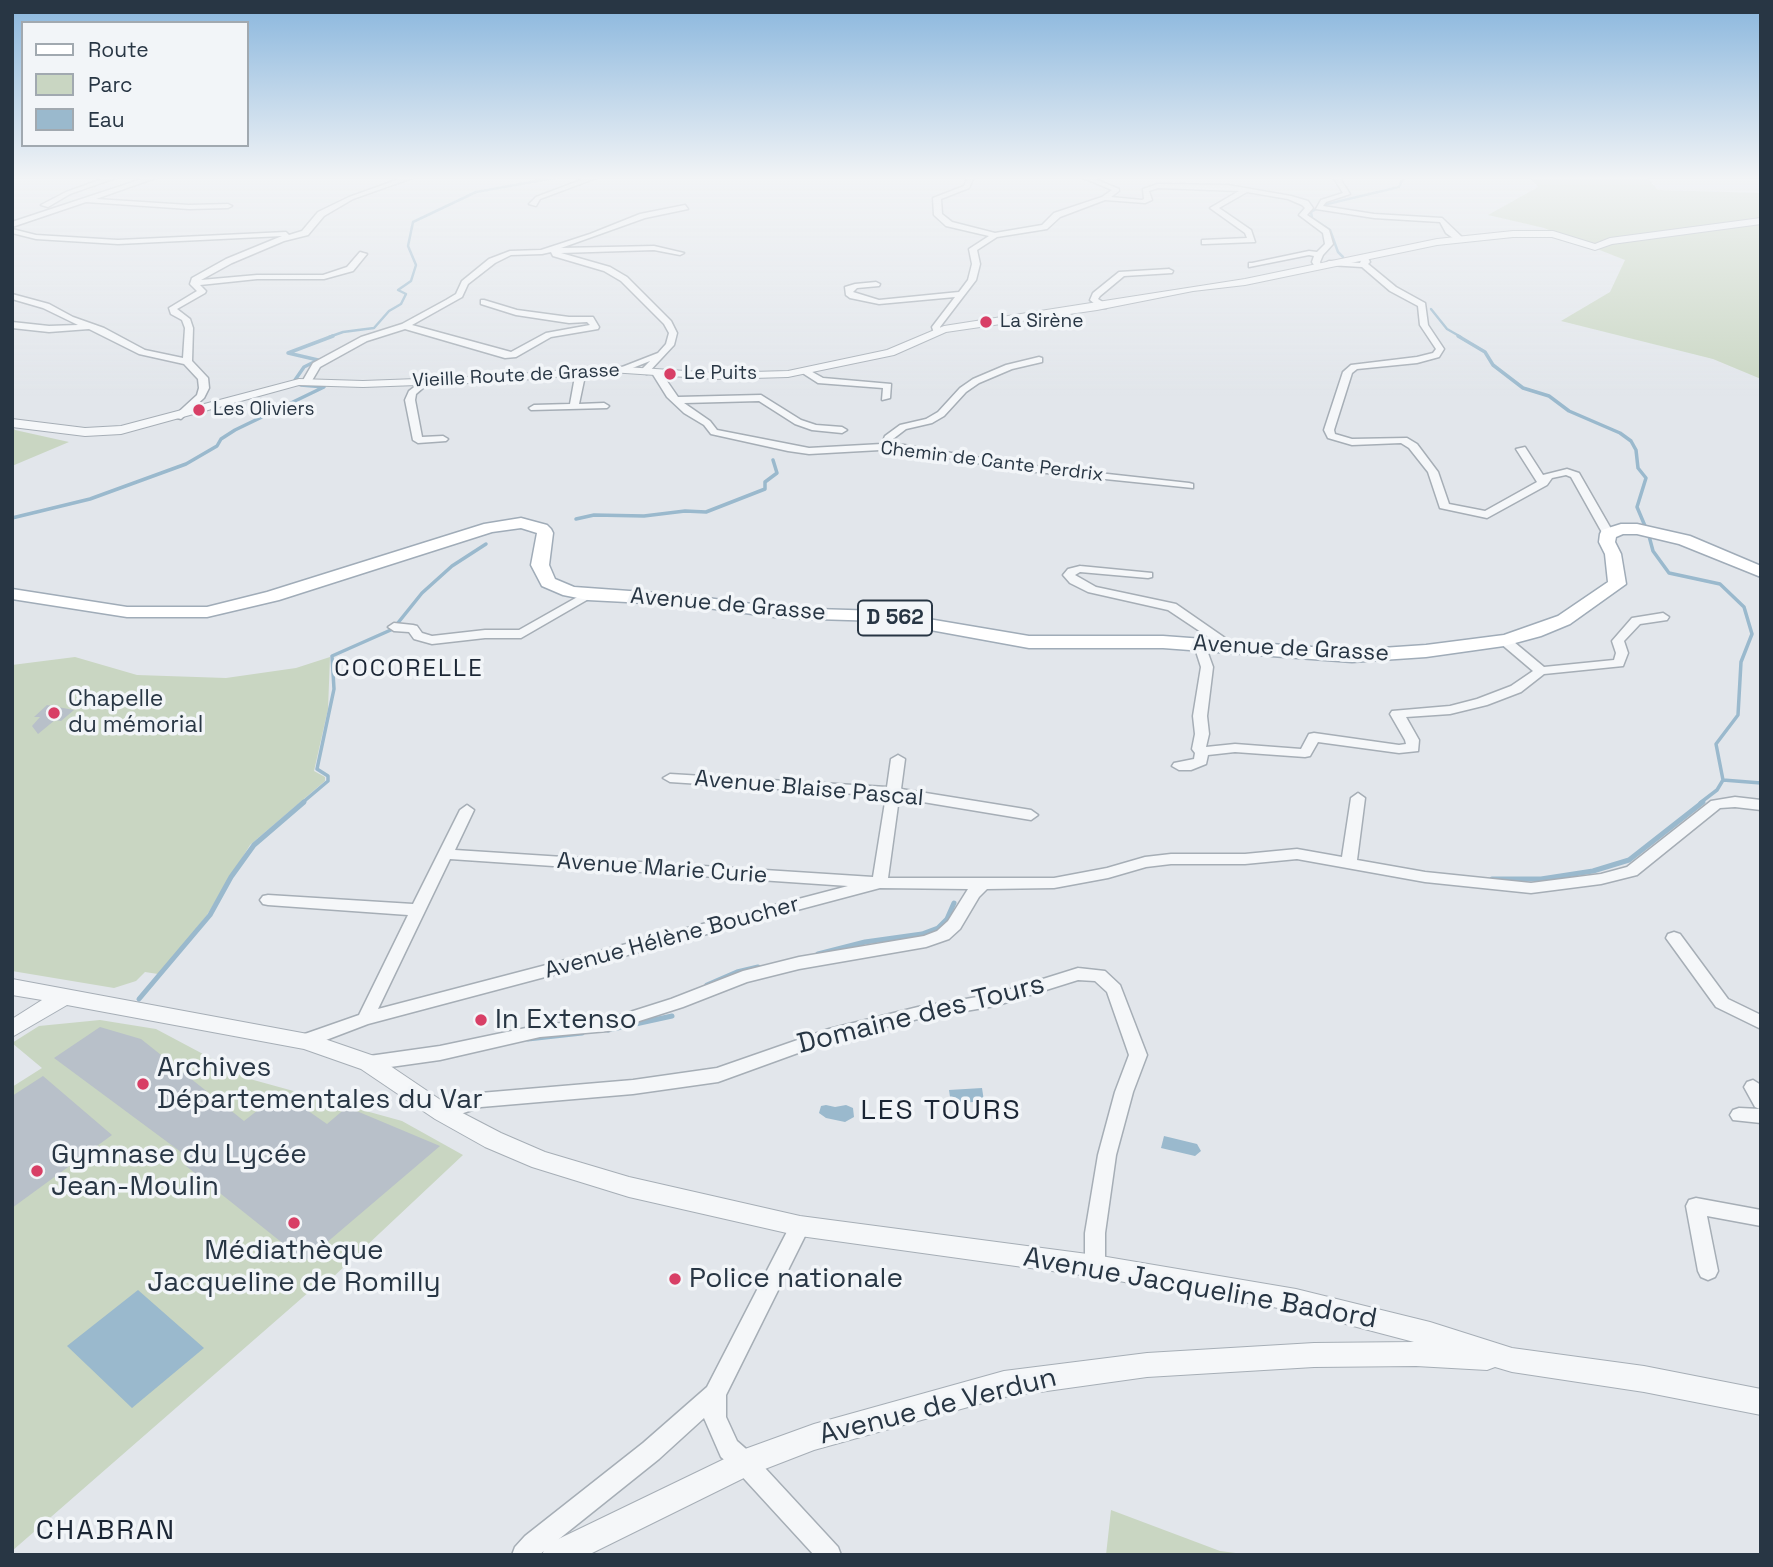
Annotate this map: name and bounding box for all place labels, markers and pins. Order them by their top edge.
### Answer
place label: La Sirène [1000,311,1083,333]
marker: La Sirène [978,314,994,330]
place label: Le Puits [684,363,757,385]
marker: Le Puits [662,366,678,382]
place label: Les Oliviers [213,399,315,421]
marker: Les Oliviers [191,402,207,418]
place label: Chapelle du mémorial [68,686,203,740]
marker: Chapelle du mémorial [46,705,62,721]
place label: In Extenso [495,1003,637,1037]
marker: In Extenso [473,1012,489,1028]
place label: Archives Départementales du Var [157,1051,483,1117]
marker: Archives Départementales du Var [135,1076,151,1092]
place label: Gymnase du Lycée Jean-Moulin [51,1138,307,1204]
marker: Gymnase du Lycée Jean-Moulin [29,1163,45,1179]
marker: Médiathèque Jacqueline de Romilly [286,1215,302,1231]
place label: Médiathèque Jacqueline de Romilly [147,1234,441,1300]
place label: Police nationale [689,1262,903,1296]
marker: Police nationale [667,1271,683,1287]

